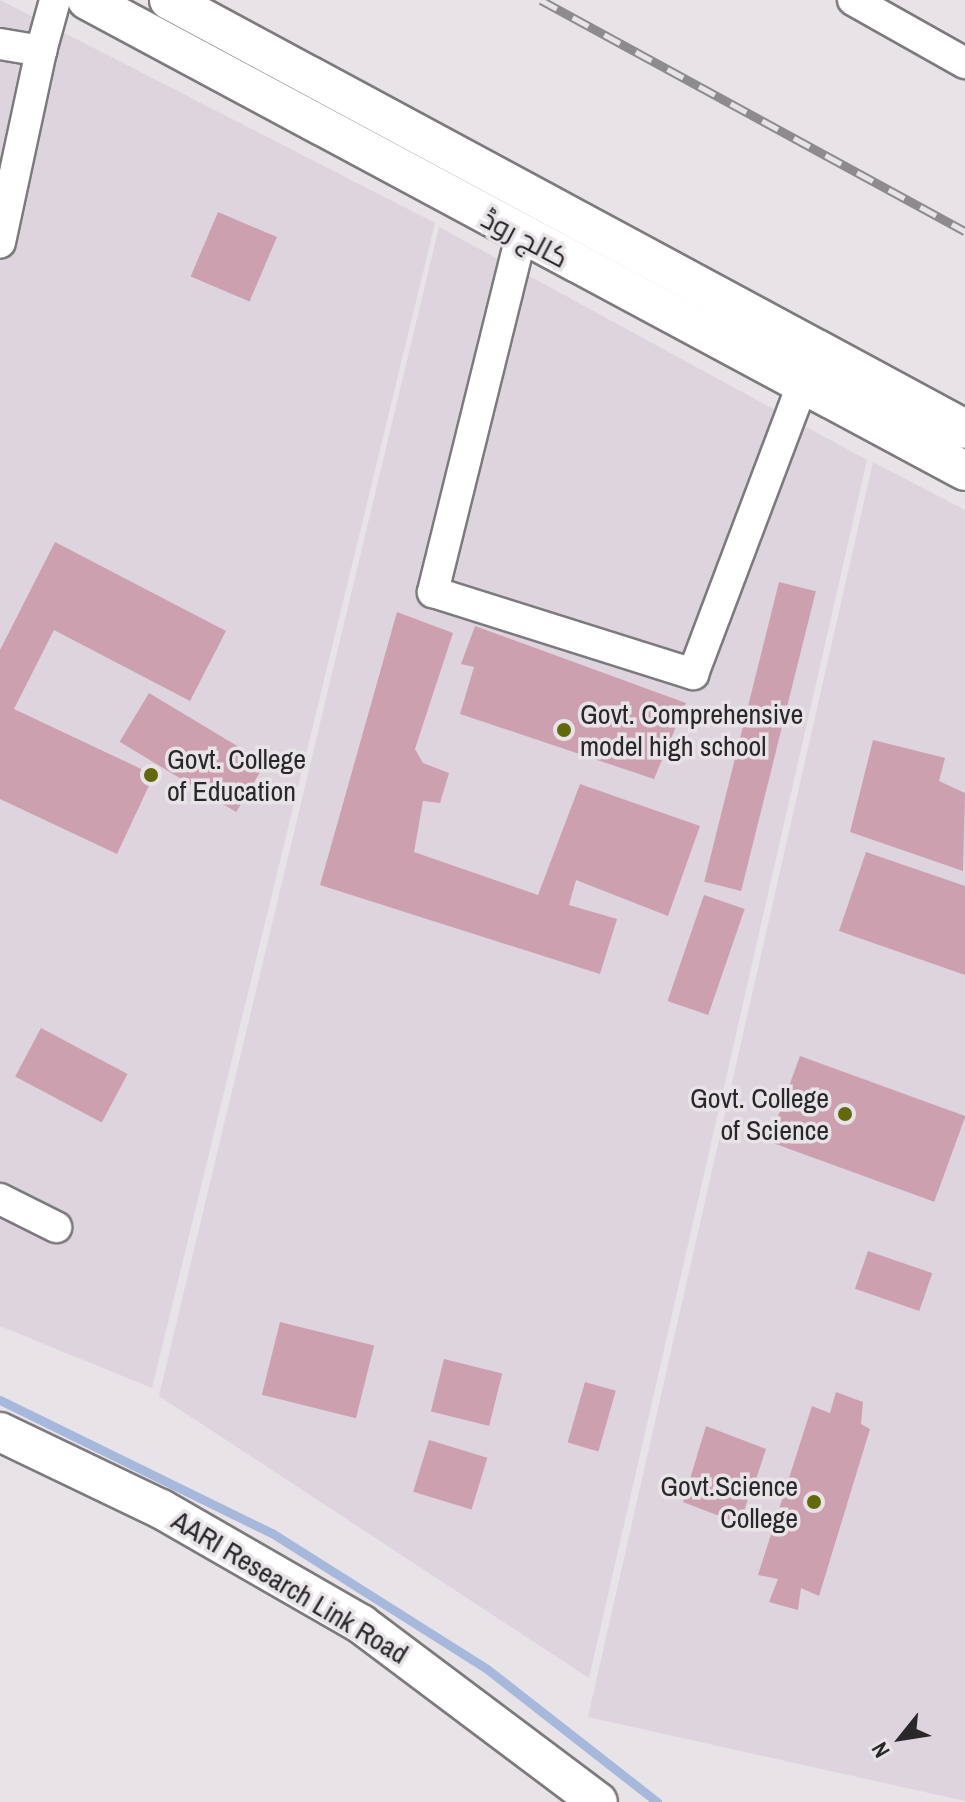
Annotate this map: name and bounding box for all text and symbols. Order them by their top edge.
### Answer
street label: کالج روڈ [476,201,574,275]
place label: Govt. Comprehensive model high school [580,697,803,763]
marker: Govt. Comprehensive model high school [555,721,573,739]
place label: Govt. College of Education [167,742,306,808]
marker: Govt. College of Education [142,766,160,784]
place label: Govt. College of Science [690,1081,829,1147]
marker: Govt. College of Science [836,1105,854,1123]
place label: Govt.Science College [660,1469,798,1535]
marker: Govt.Science College [805,1493,823,1511]
street label: AARI Research Link Road [166,1503,414,1671]
north arrow [861,1698,941,1778]
text: N [864,1737,896,1763]

